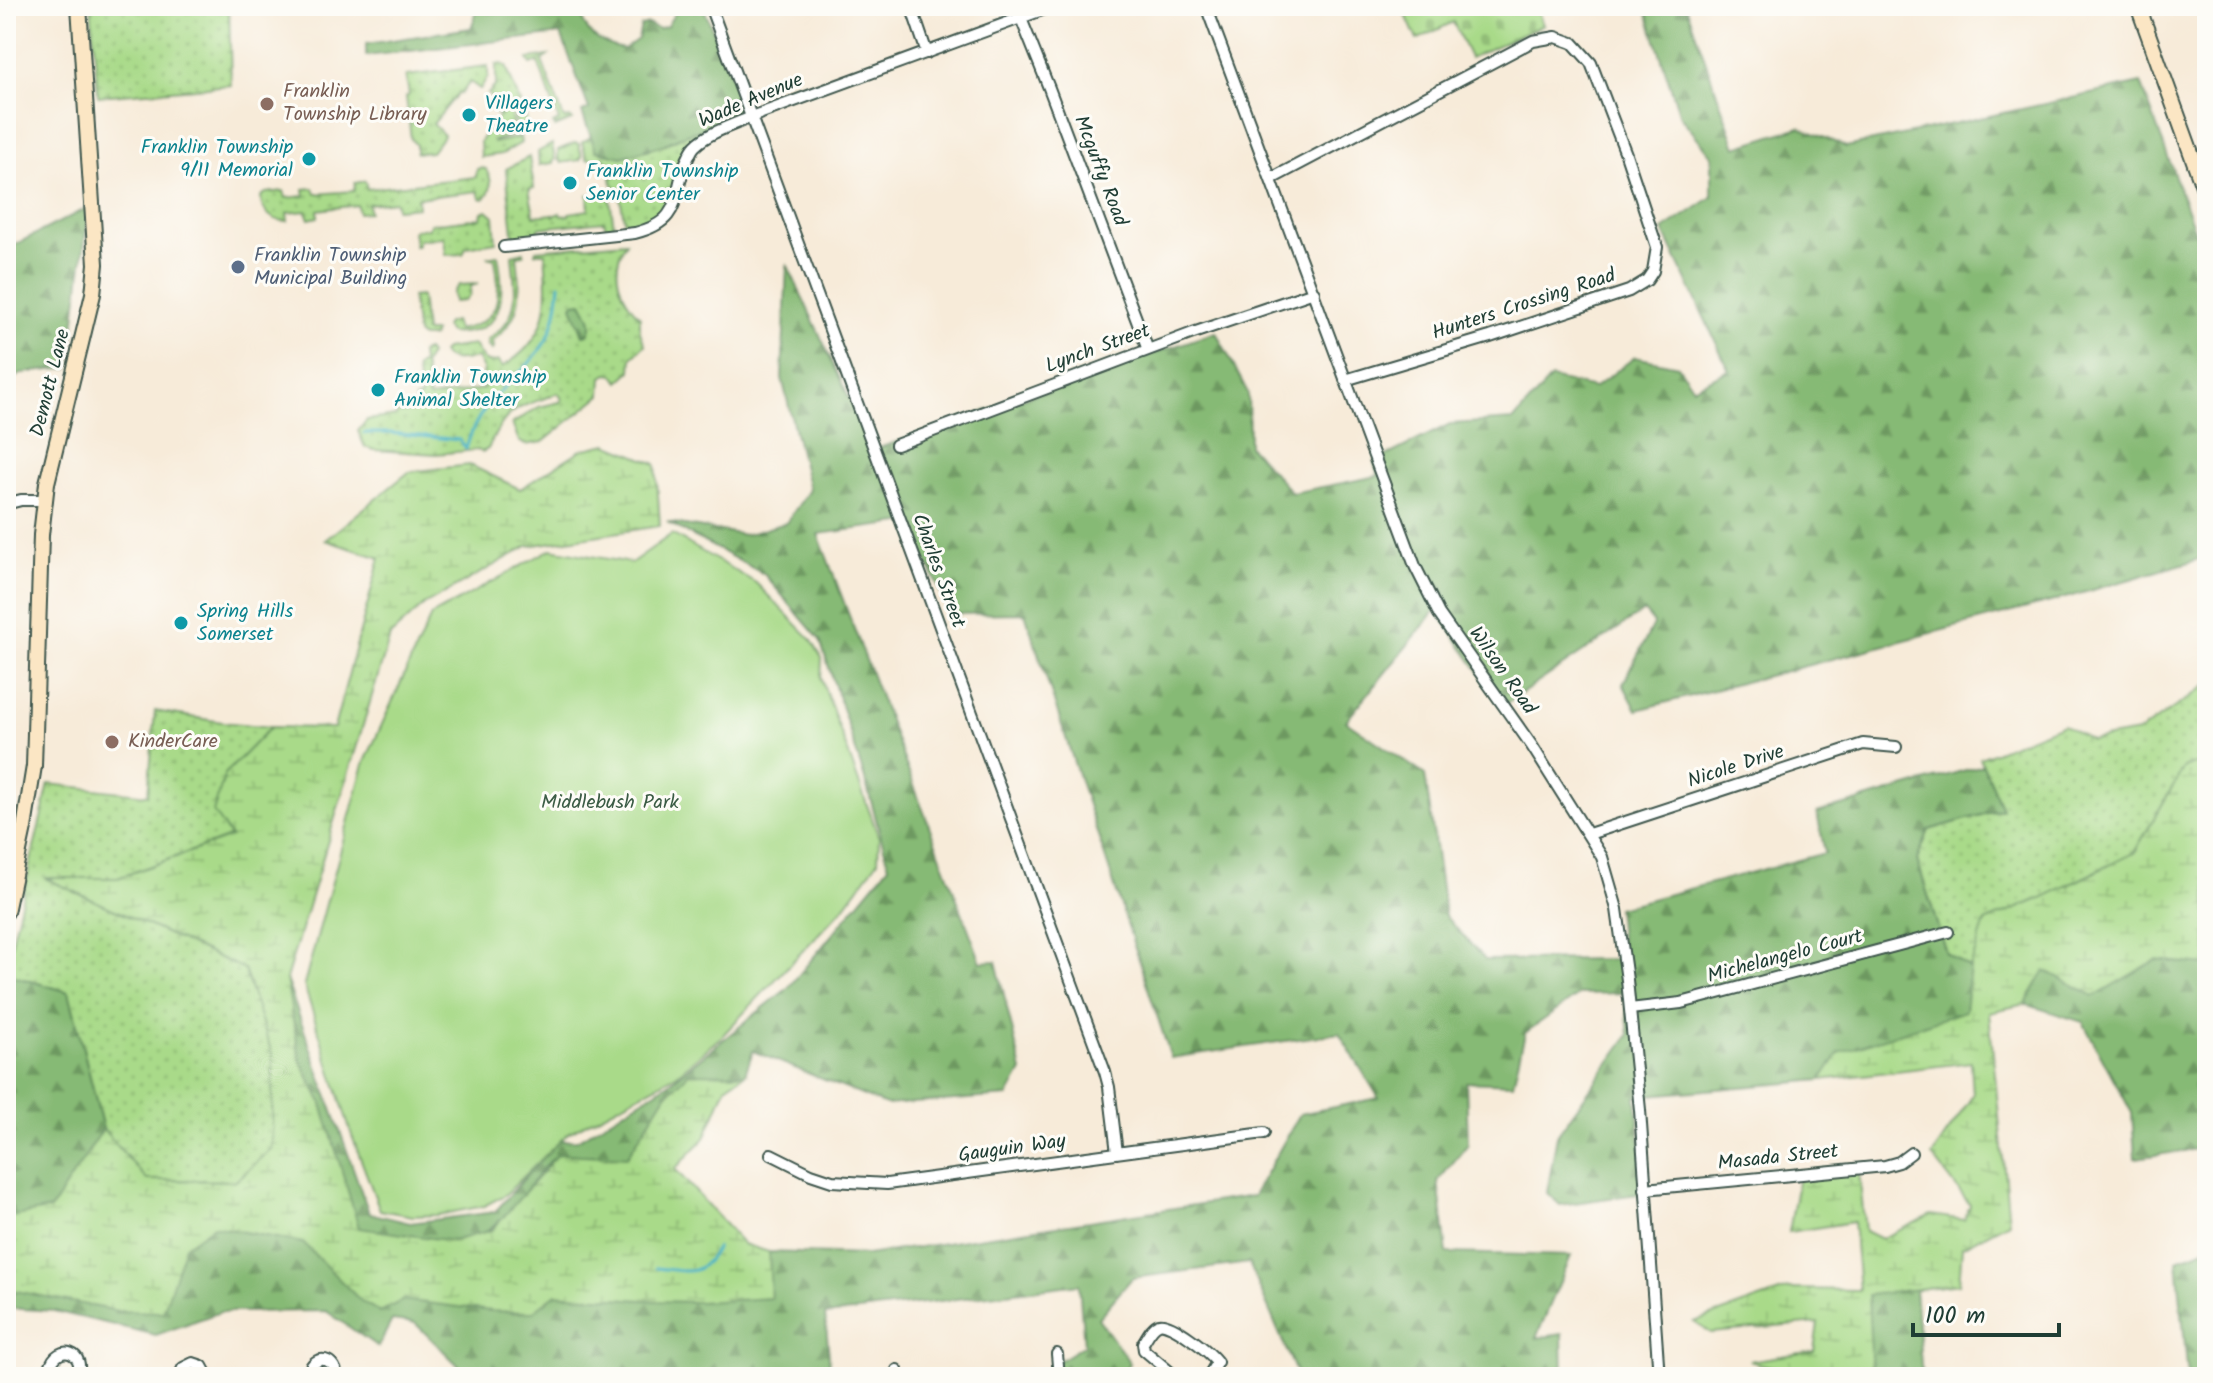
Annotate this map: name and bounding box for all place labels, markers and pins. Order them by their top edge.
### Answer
place label: Franklin Township Library [283,76,427,131]
place label: Villagers Theatre [485,88,554,143]
marker: Franklin Township Library [258,95,276,113]
marker: Villagers Theatre [460,106,478,124]
place label: Franklin Township 9/11 Memorial [141,132,293,187]
marker: Franklin Township 9/11 Memorial [300,150,318,168]
place label: Franklin Township Senior Center [586,156,739,211]
marker: Franklin Township Senior Center [561,174,579,192]
place label: Franklin Township Municipal Building [254,240,407,295]
marker: Franklin Township Municipal Building [229,258,247,276]
place label: Franklin Township Animal Shelter [394,362,547,417]
marker: Franklin Township Animal Shelter [369,381,387,399]
place label: Spring Hills Somerset [197,596,294,651]
marker: Spring Hills Somerset [172,614,190,632]
place label: KinderCare [128,726,218,758]
marker: KinderCare [103,733,121,751]

